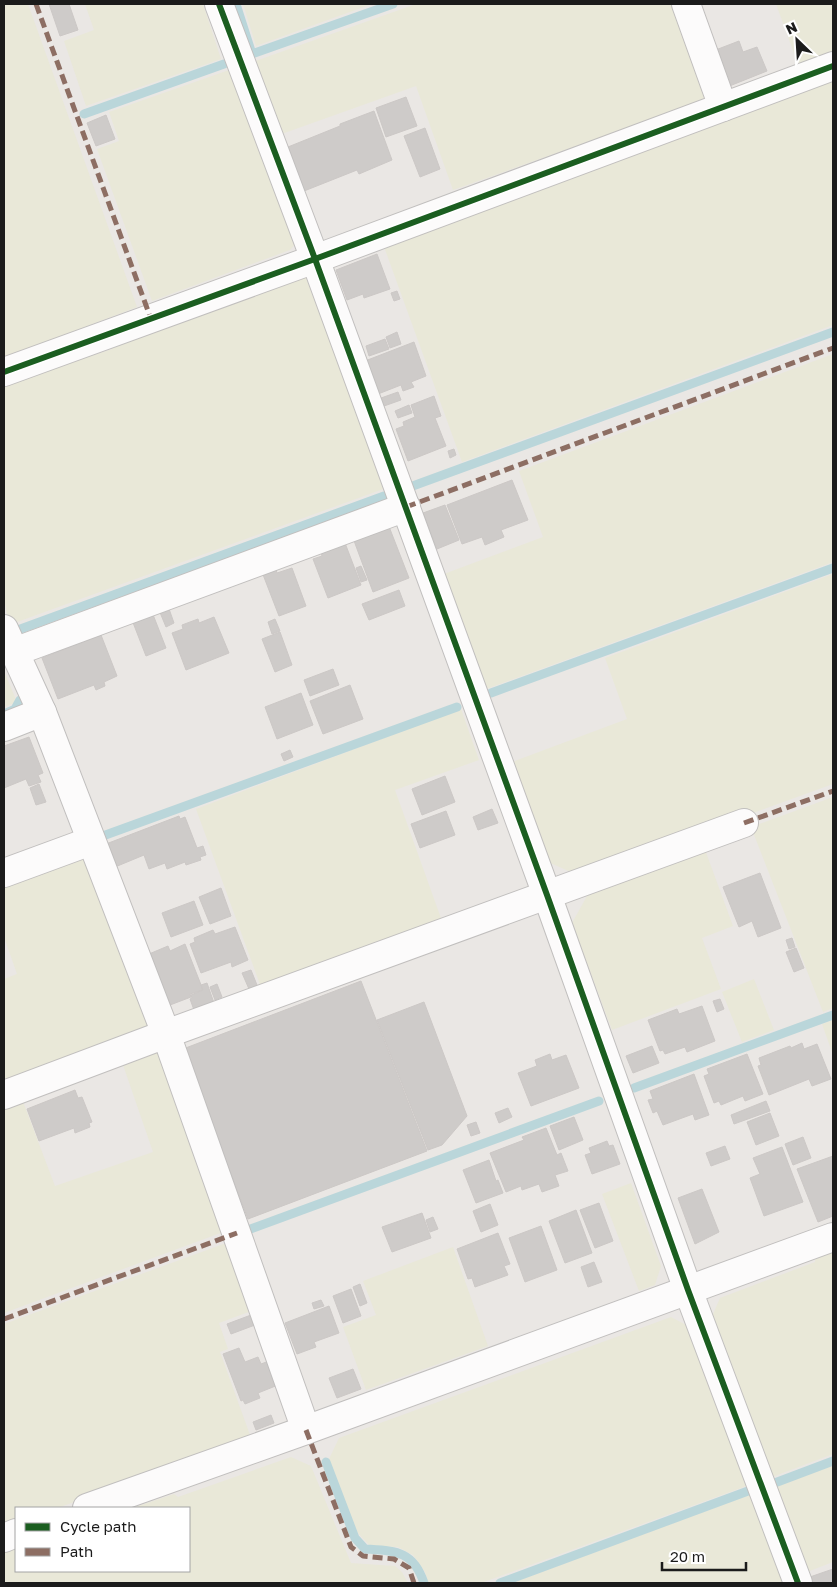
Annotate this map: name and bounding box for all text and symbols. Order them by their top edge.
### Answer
north arrow [772,15,822,65]
text: N [783,18,800,38]
legend [15,1507,190,1572]
text: Cycle path [60,1517,136,1535]
scale bar [662,1540,746,1572]
text: Path [60,1542,93,1560]
text: 20 m [670,1547,705,1565]

